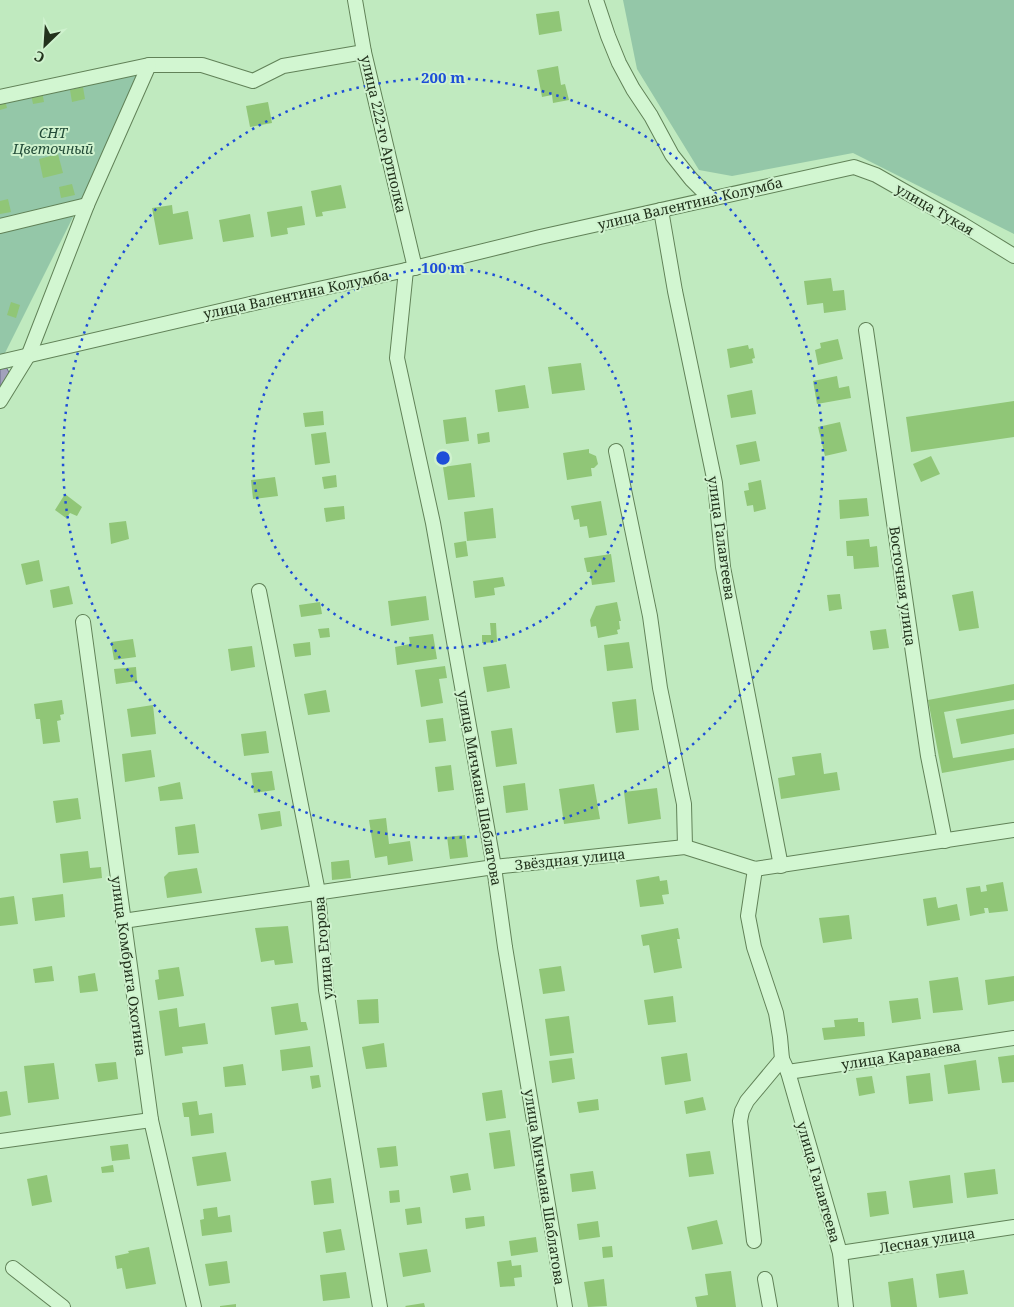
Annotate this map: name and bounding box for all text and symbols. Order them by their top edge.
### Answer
north arrow [20,20,70,70]
text: С [31,47,47,68]
street label: улица 222-го Артполка [357,53,411,215]
text: 200 m [421,67,465,87]
park label: СНТ Цветочный [12,123,94,158]
street label: улица Валентина Колумба [596,172,784,234]
street label: улица Тукая [892,179,978,239]
text: 100 m [421,257,465,277]
street label: улица Валентина Колумба [201,265,391,323]
centre of rings [434,449,452,467]
street label: улица Галавтеева [704,475,740,601]
street label: Восточная улица [885,525,921,647]
street label: улица Мичмана Шаблатова [453,689,507,887]
street label: Звёздная улица [514,844,626,874]
street label: улица Комбрига Охотина [107,875,151,1057]
street label: улица Егорова [309,896,337,1000]
street label: улица Караваева [840,1036,962,1074]
street label: улица Мичмана Шаблатова [520,1088,570,1286]
street label: улица Галавтеева [793,1119,845,1245]
street label: Лесная улица [878,1223,976,1257]

